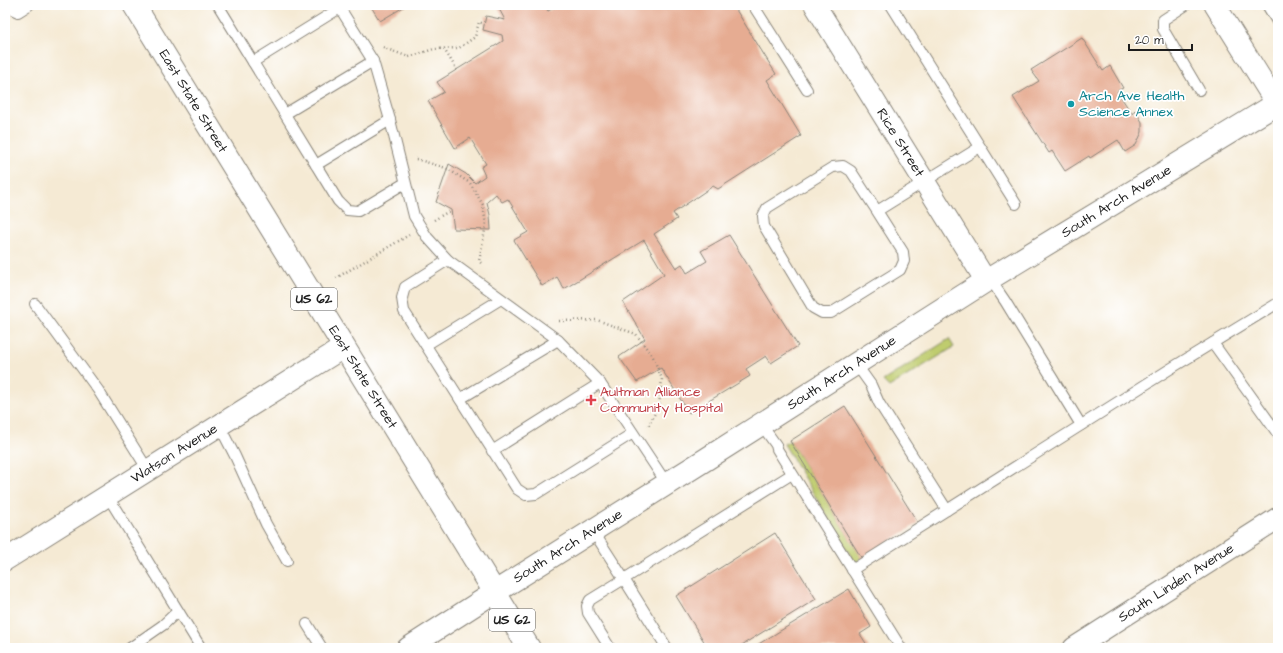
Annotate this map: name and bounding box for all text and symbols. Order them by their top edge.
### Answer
scale bar [1129,26,1192,52]
text: 20 m [1135,32,1164,49]
street label: East State Street [154,46,233,157]
place label: Arch Ave Health Science Annex [1079,86,1185,122]
marker: Arch Ave Health Science Annex [1066,99,1076,109]
street label: Rice Street [871,105,929,181]
street label: South Arch Avenue [1058,160,1176,243]
road number: US 62 [291,288,337,310]
street label: East State Street [323,322,402,433]
street label: South Arch Avenue [783,331,900,415]
place label: Aultman Alliance Community Hospital [600,382,723,418]
marker: Aultman Alliance Community Hospital [585,394,597,406]
street label: Watson Avenue [127,419,222,488]
street label: South Arch Avenue [509,504,627,588]
street label: South Linden Avenue [1114,538,1238,627]
road number: US 62 [489,609,535,631]

